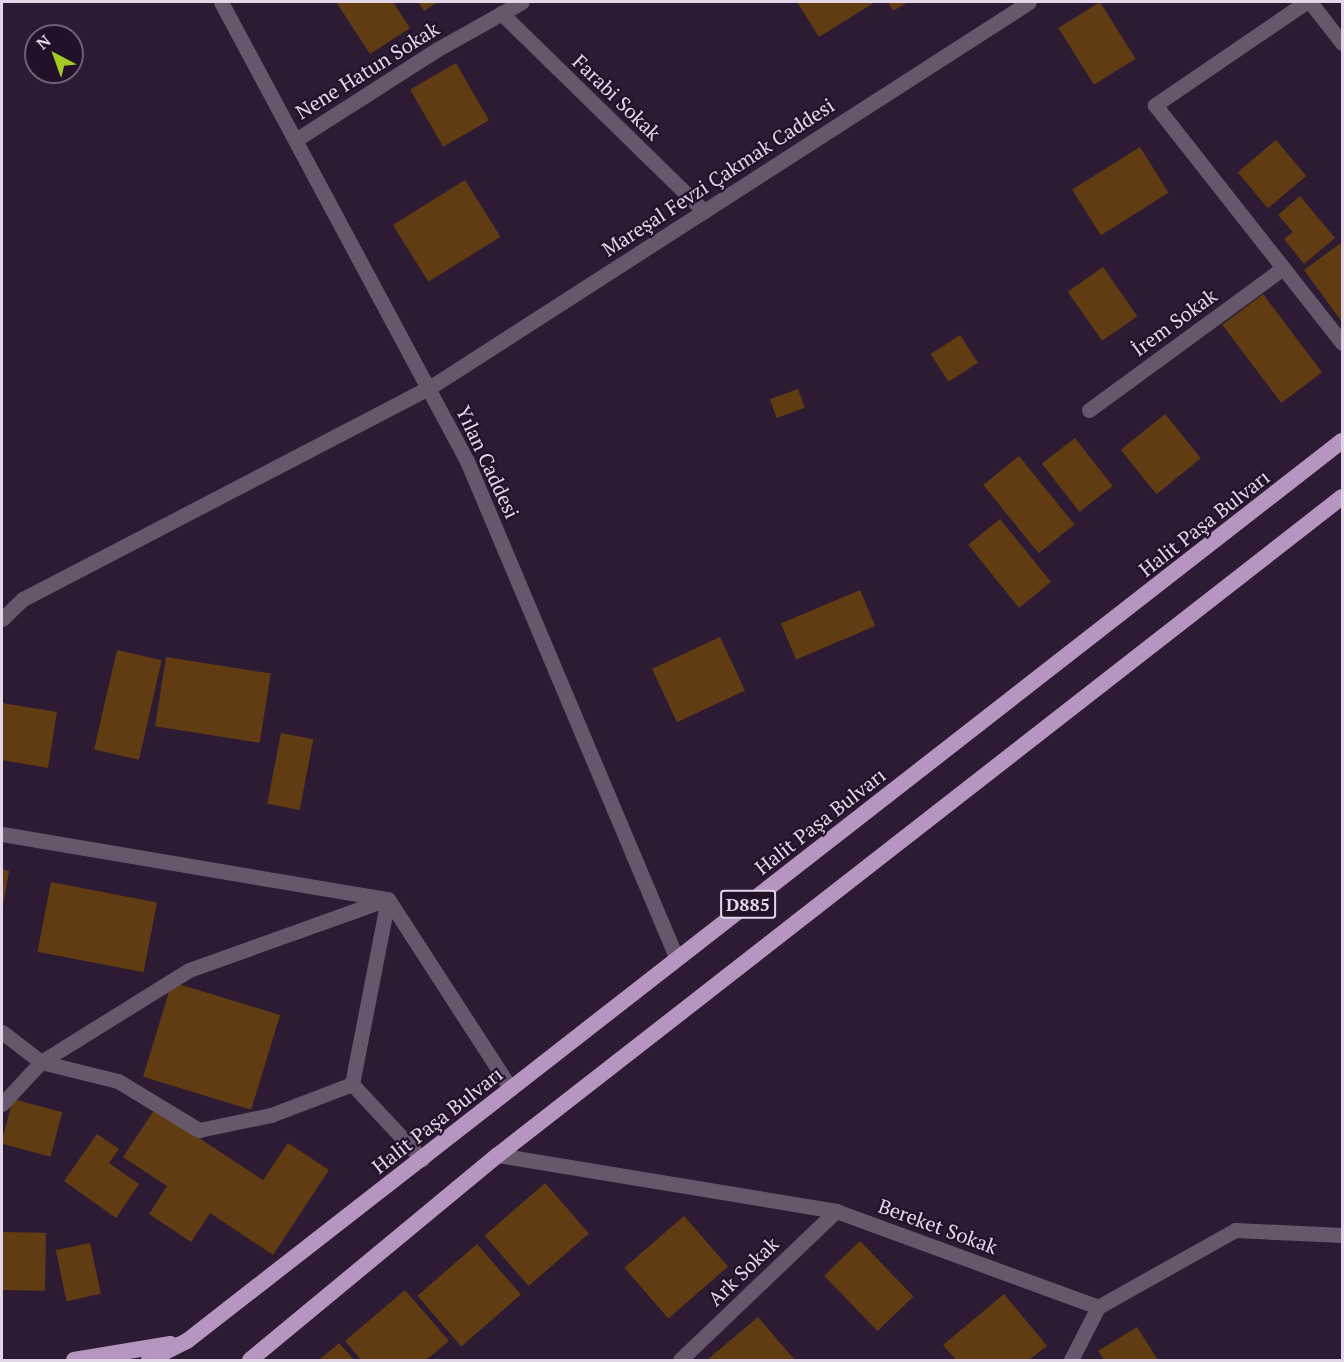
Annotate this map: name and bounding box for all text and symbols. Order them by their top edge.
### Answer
street label: Nene Hatun Sokak [291,16,443,124]
north arrow [24,24,84,84]
text: N [32,30,55,54]
street label: Farabi Sokak [568,49,666,145]
street label: Mareşal Fevzi Çakmak Caddesi [597,93,839,261]
street label: İrem Sokak [1127,283,1221,361]
street label: Yılan Caddesi [451,402,525,522]
street label: Halit Paşa Bulvarı [1134,465,1274,581]
street label: Halit Paşa Bulvarı [750,763,890,879]
road number: D885 [720,889,777,919]
street label: Halit Paşa Bulvarı [367,1062,507,1178]
street label: Bereket Sokak [875,1193,1001,1259]
street label: Ark Sokak [703,1231,783,1311]

